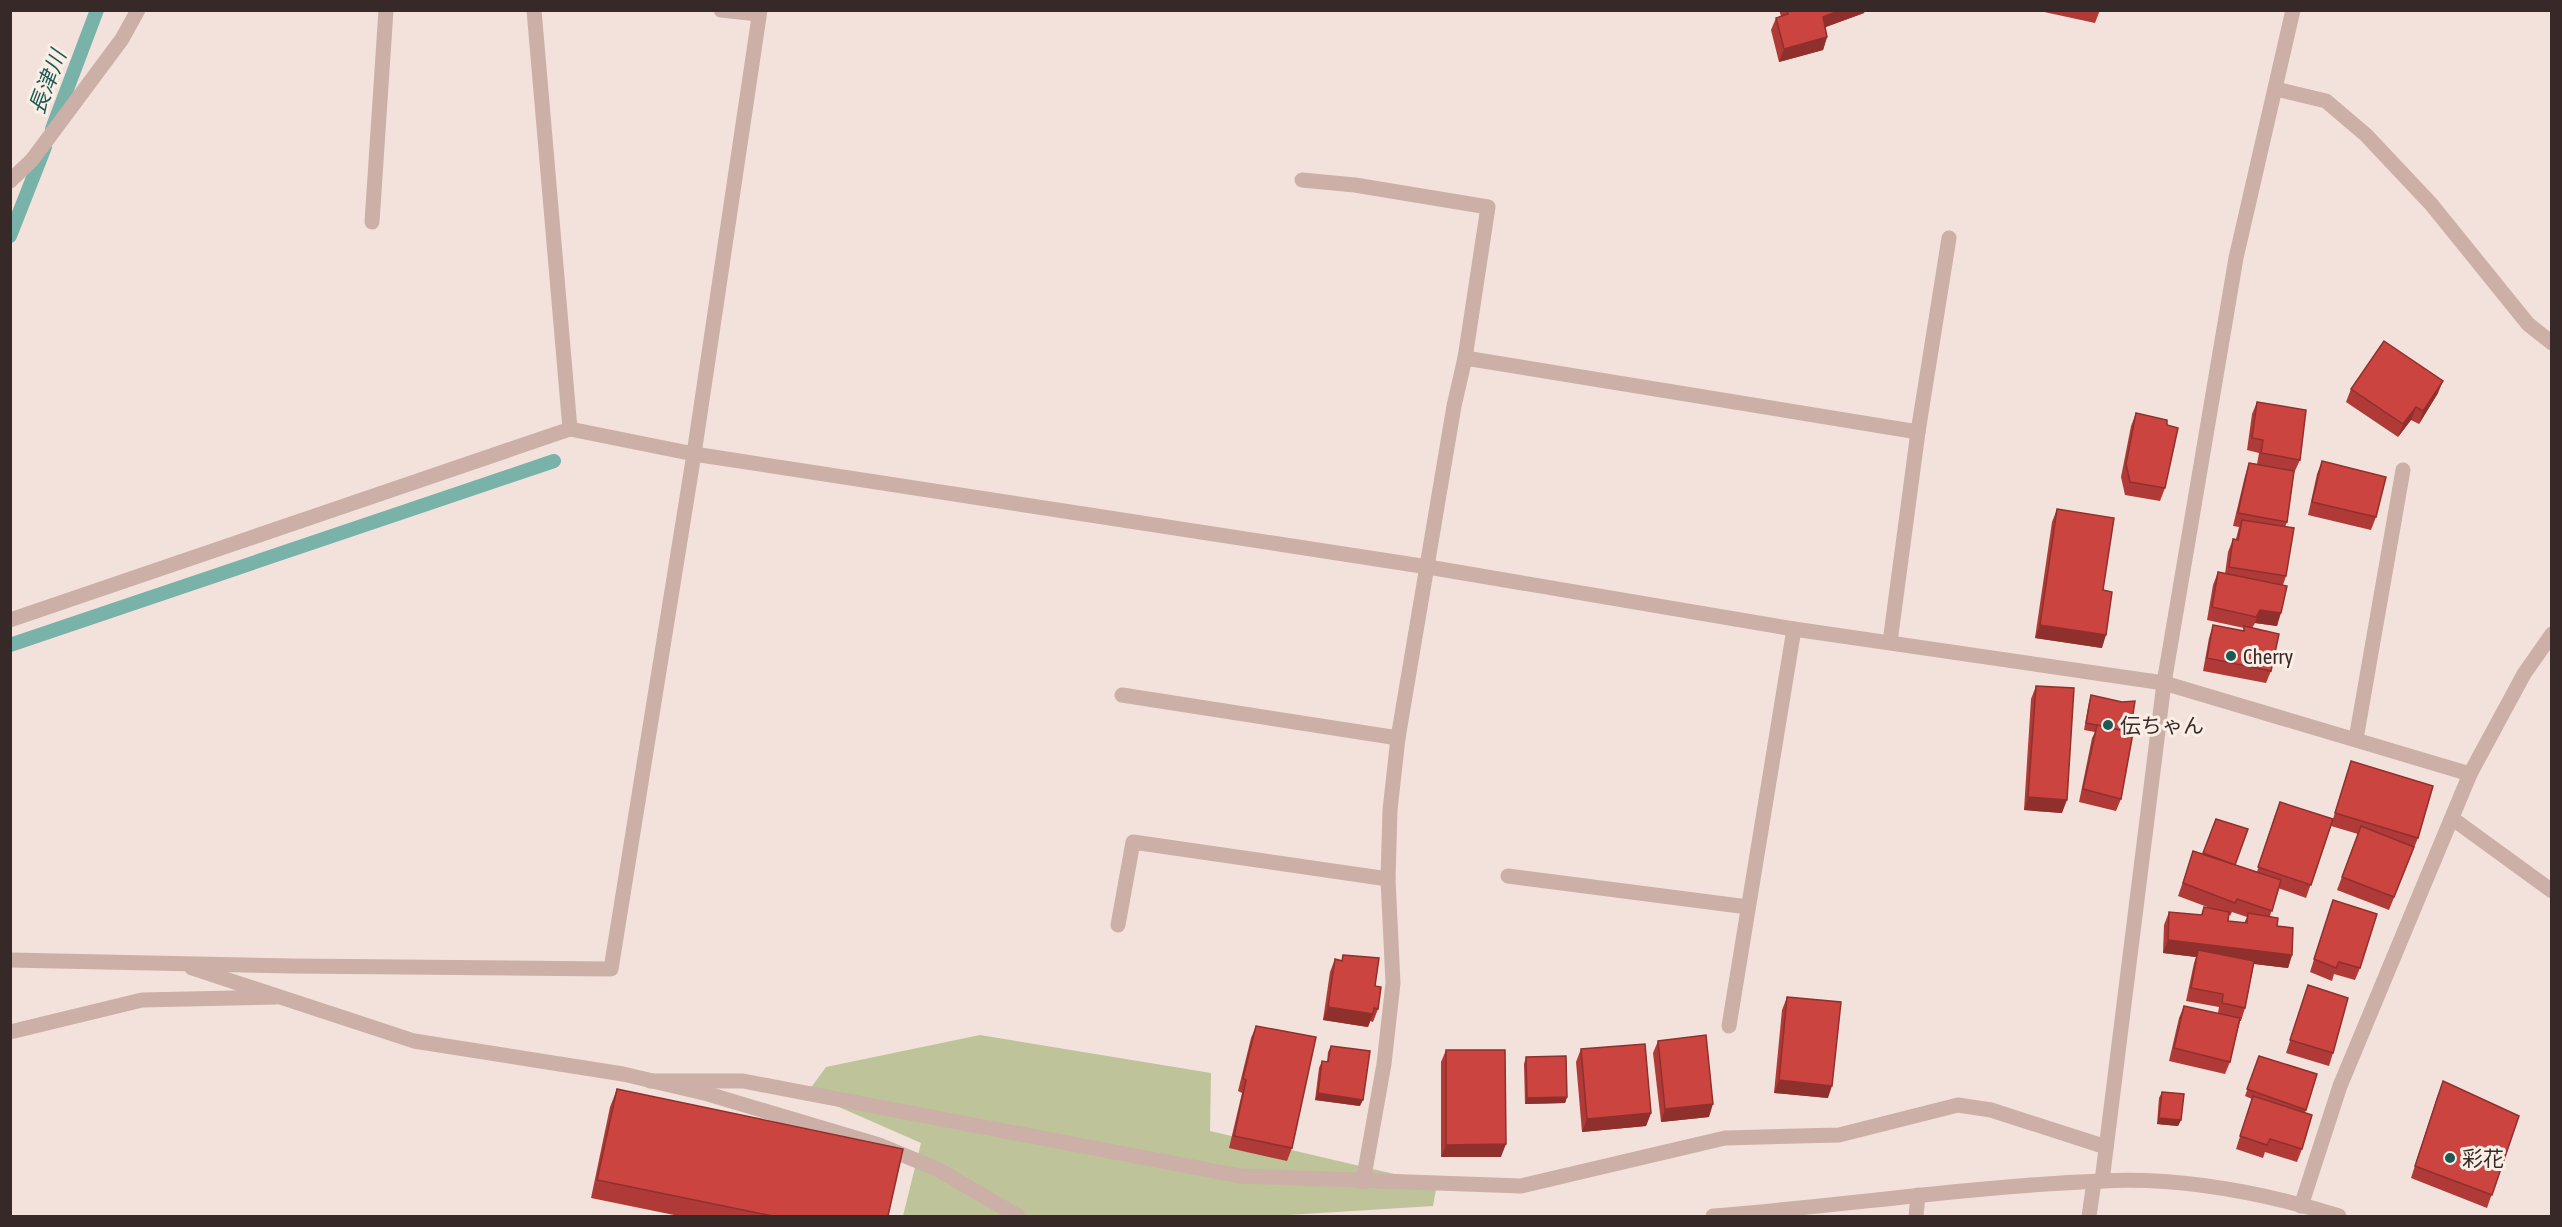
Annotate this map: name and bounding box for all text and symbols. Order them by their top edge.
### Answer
water label: 長津川 [23,45,72,117]
place label: Cherry [2243,644,2294,668]
marker: Cherry [2224,649,2238,663]
place label: 伝ちゃん [2120,713,2204,737]
marker: 伝ちゃん [2101,718,2115,732]
place label: 彩花 [2462,1146,2504,1170]
marker: 彩花 [2443,1151,2457,1165]

